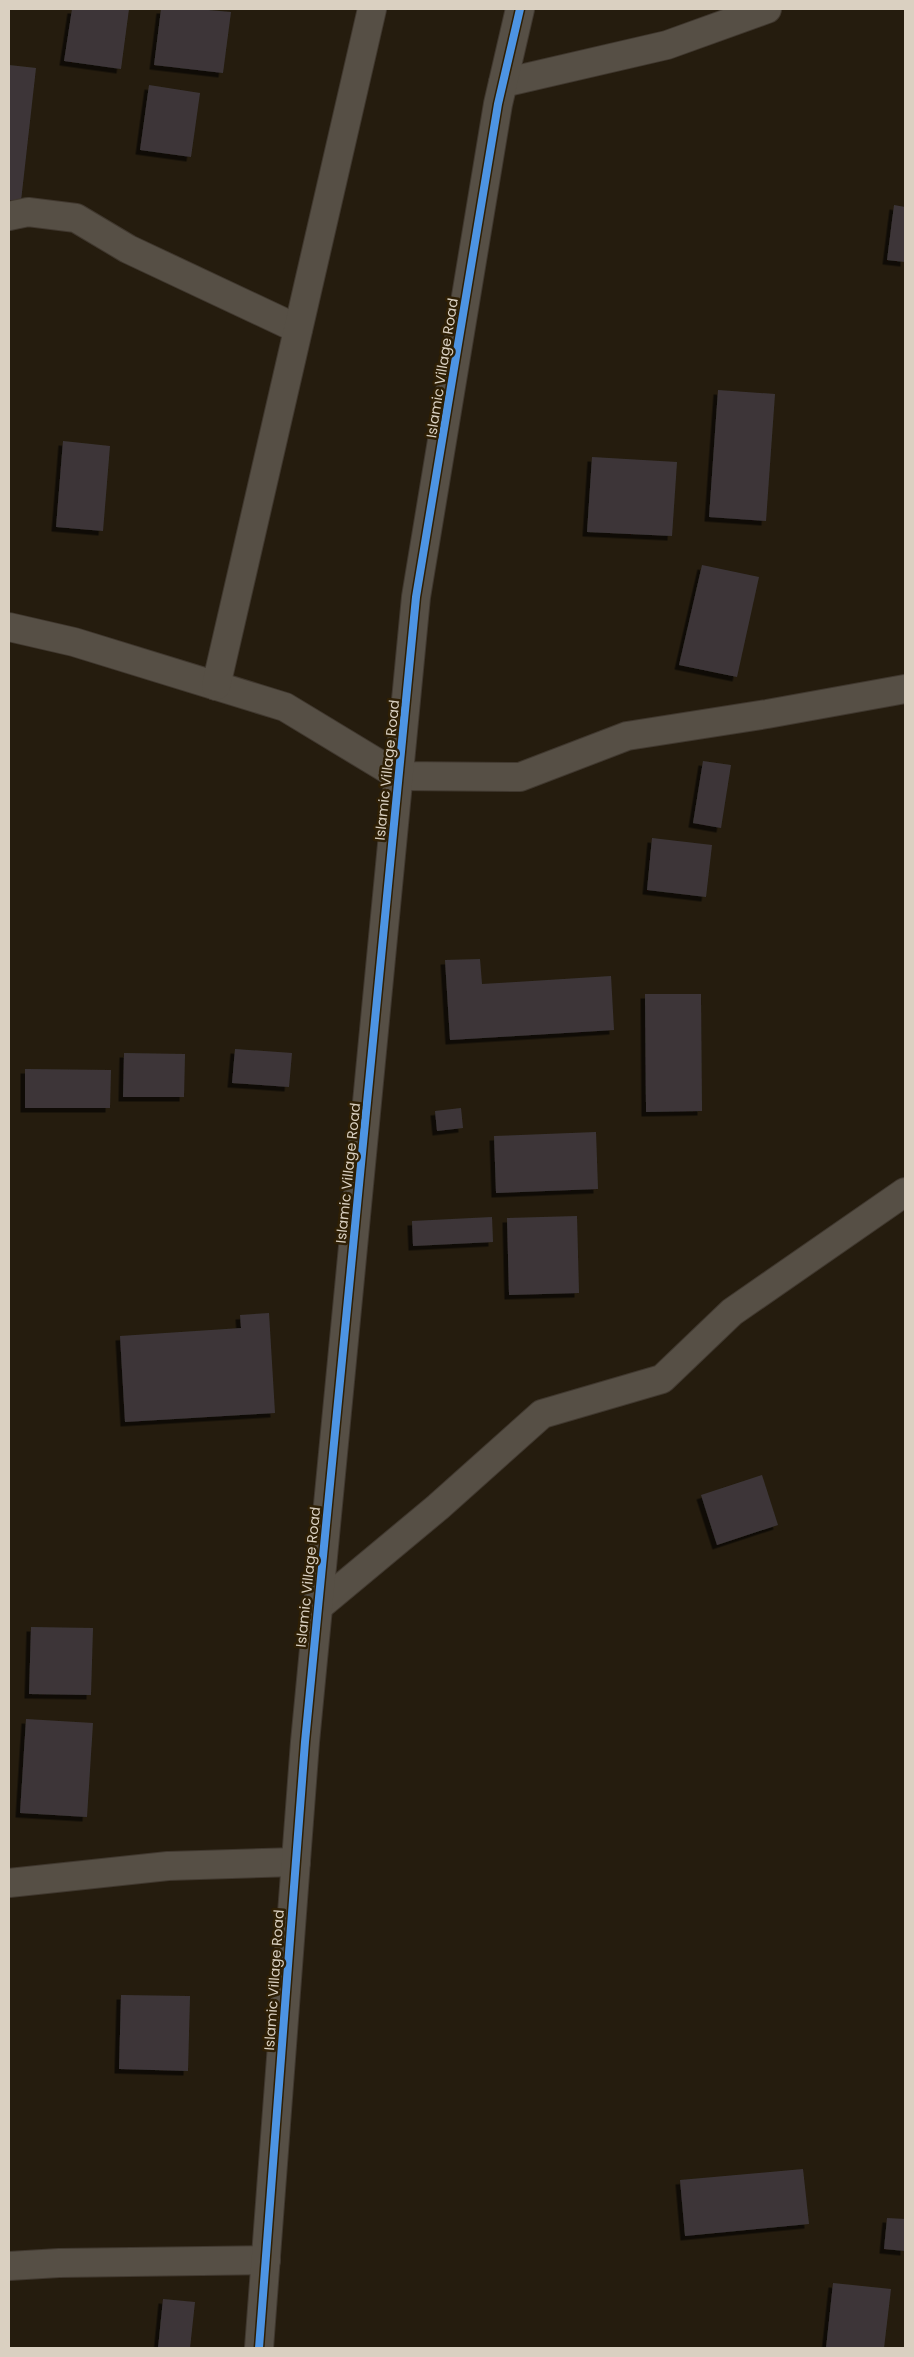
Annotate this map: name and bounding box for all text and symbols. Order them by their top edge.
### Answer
street label: Islamic Village Road [421,297,463,439]
street label: Islamic Village Road [370,699,404,841]
street label: Islamic Village Road [331,1102,365,1244]
street label: Islamic Village Road [291,1506,325,1648]
street label: Islamic Village Road [259,1909,289,2051]

